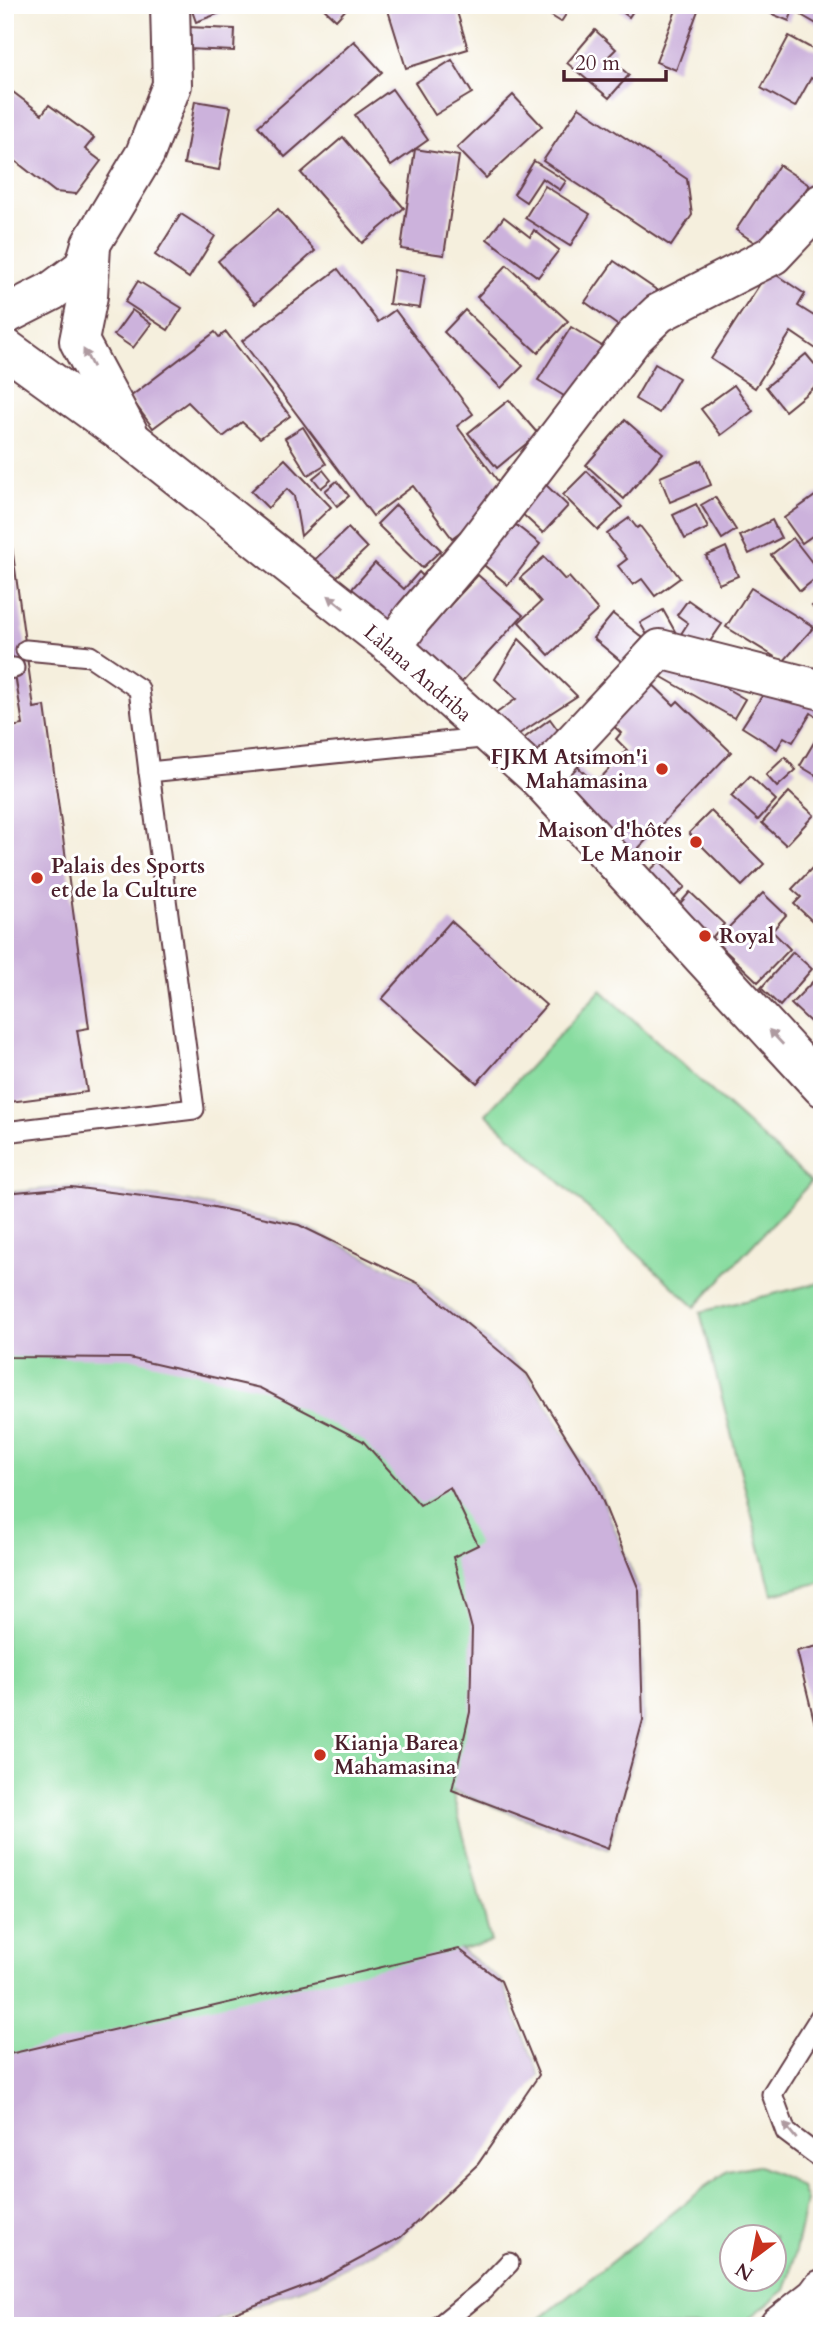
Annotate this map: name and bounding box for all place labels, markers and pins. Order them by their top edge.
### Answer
place label: FJKM Atsimon'i Mahamasina [491,743,649,796]
marker: FJKM Atsimon'i Mahamasina [654,761,670,777]
place label: Maison d'hôtes Le Manoir [538,816,683,869]
marker: Maison d'hôtes Le Manoir [688,834,704,850]
place label: Palais des Sports et de la Culture [51,852,205,905]
marker: Palais des Sports et de la Culture [29,870,45,886]
place label: Royal [719,922,774,951]
marker: Royal [697,928,713,944]
place label: Kianja Barea Mahamasina [334,1729,459,1782]
marker: Kianja Barea Mahamasina [312,1747,328,1763]

